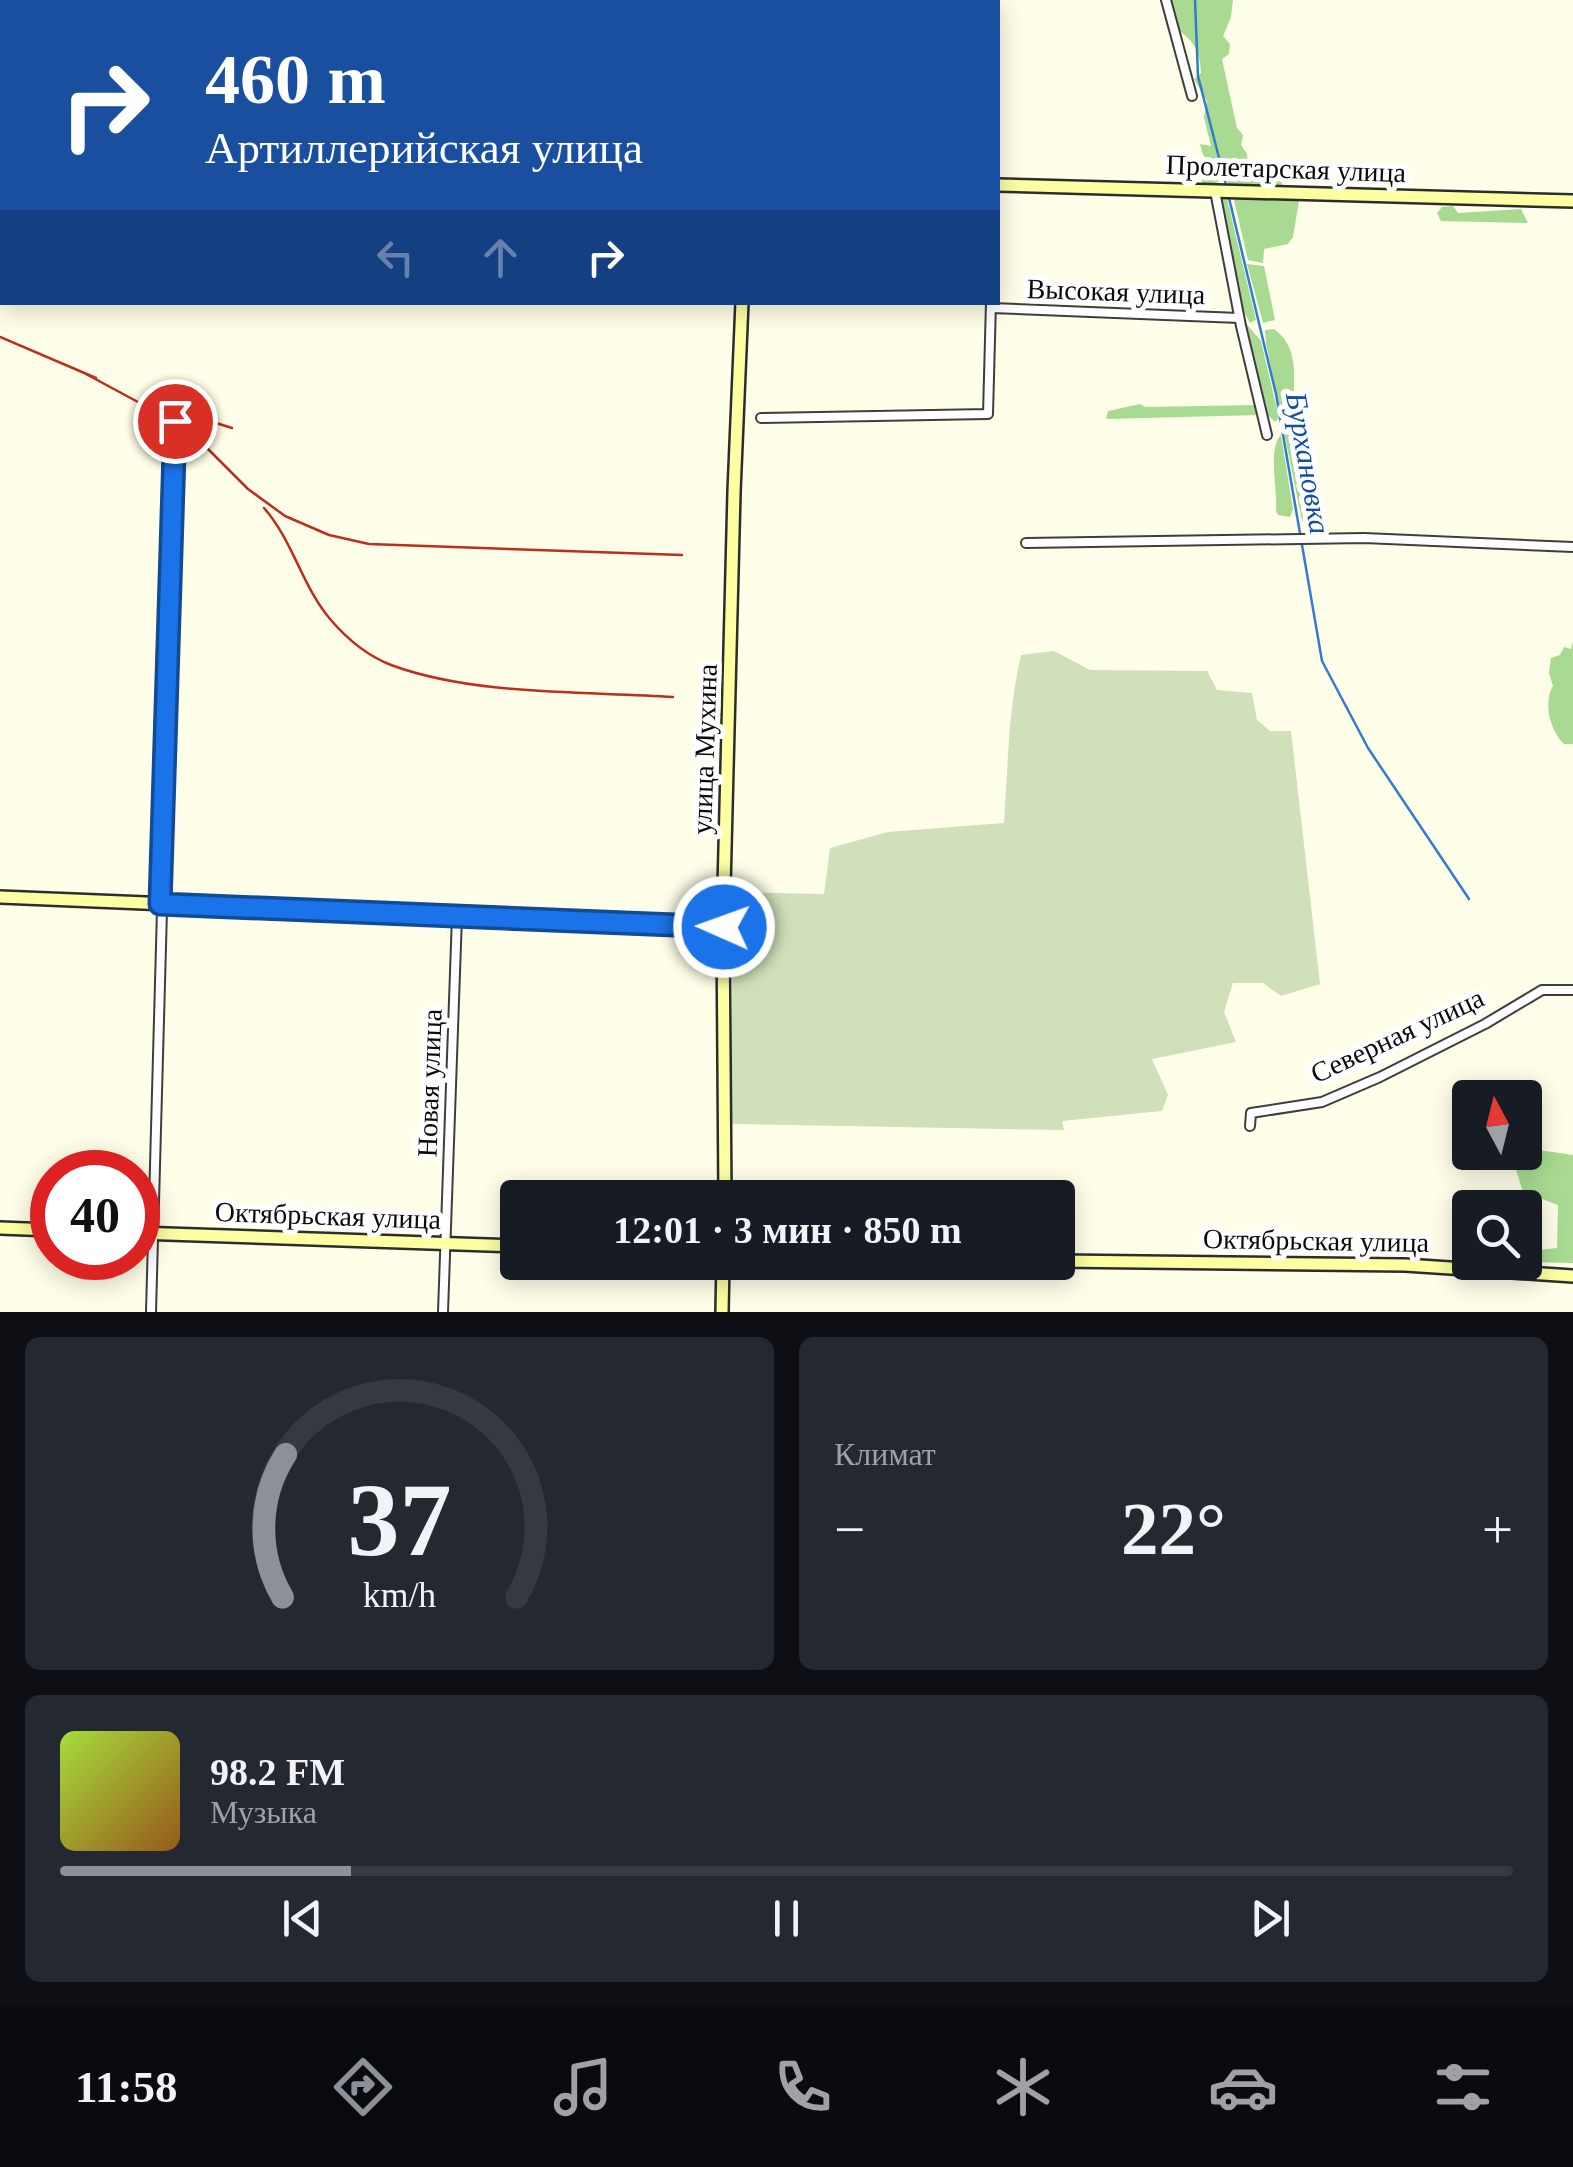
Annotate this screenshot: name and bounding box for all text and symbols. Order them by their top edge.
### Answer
icon: right [40,40,170,170]
text: 460 m [205,41,386,118]
text: Артиллерийская улица [205,123,643,173]
street label: Пролетарская улица [1165,149,1407,188]
icon: left [368,230,423,285]
icon: ahead [473,230,528,285]
icon: right [578,230,633,285]
street label: Высокая улица [1026,273,1206,310]
pin [133,379,218,464]
water label: Бурхановка [1280,388,1337,537]
icon: arrive [148,394,203,449]
street label: улица Мухина [686,663,723,835]
position arrow [672,875,776,979]
street label: Северная улица [1306,982,1489,1089]
street label: Новая улица [411,1008,448,1158]
north arrow [1452,1080,1542,1170]
map controls [1452,1080,1542,1280]
speed limit sign: 40 [30,1150,160,1280]
button: search [1452,1190,1542,1280]
street label: Октябрьская улица [214,1196,442,1235]
text: 12:01 · 3 мин · 850 m [613,1209,962,1251]
street label: Октябрьская улица [1203,1223,1430,1258]
text: Климат [834,1436,936,1472]
text: 37 [348,1462,452,1577]
text: 22° [1121,1487,1226,1570]
text: − [834,1499,865,1560]
text: + [1482,1499,1513,1560]
text: km/h [363,1575,436,1615]
text: 98.2 FM [210,1751,345,1793]
text: Музыка [210,1794,317,1830]
icon: previous [275,1891,330,1946]
icon: pause [759,1891,814,1946]
icon: next [1243,1891,1298,1946]
icon: directions [328,2052,398,2122]
icon: music [548,2052,618,2122]
icon: phone [768,2052,838,2122]
icon: climate [988,2052,1058,2122]
icon: car [1208,2052,1278,2122]
icon: filters [1428,2052,1498,2122]
text: 11:58 [75,2062,178,2112]

